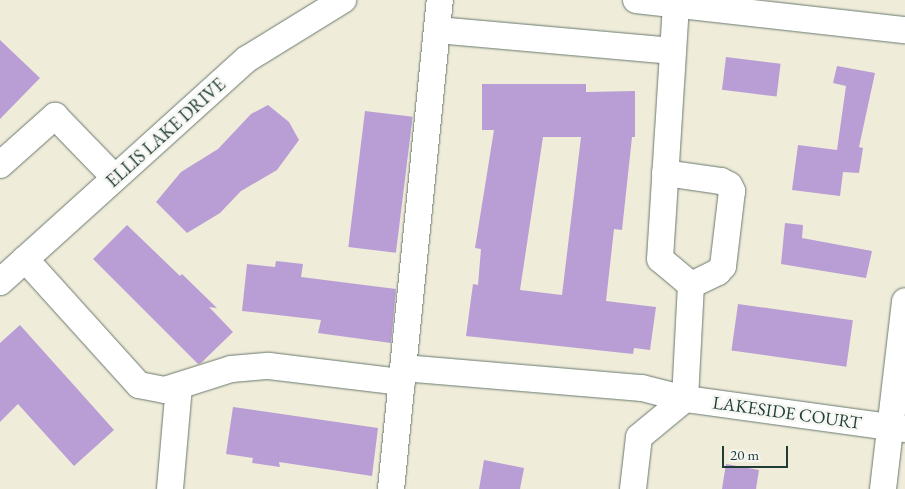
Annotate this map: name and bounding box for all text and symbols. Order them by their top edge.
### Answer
street label: ELLIS LAKE DRIVE [102,74,230,192]
street label: LAKESIDE COURT [711,392,863,434]
scale bar [725,436,791,468]
text: 20 m [730,445,759,464]

